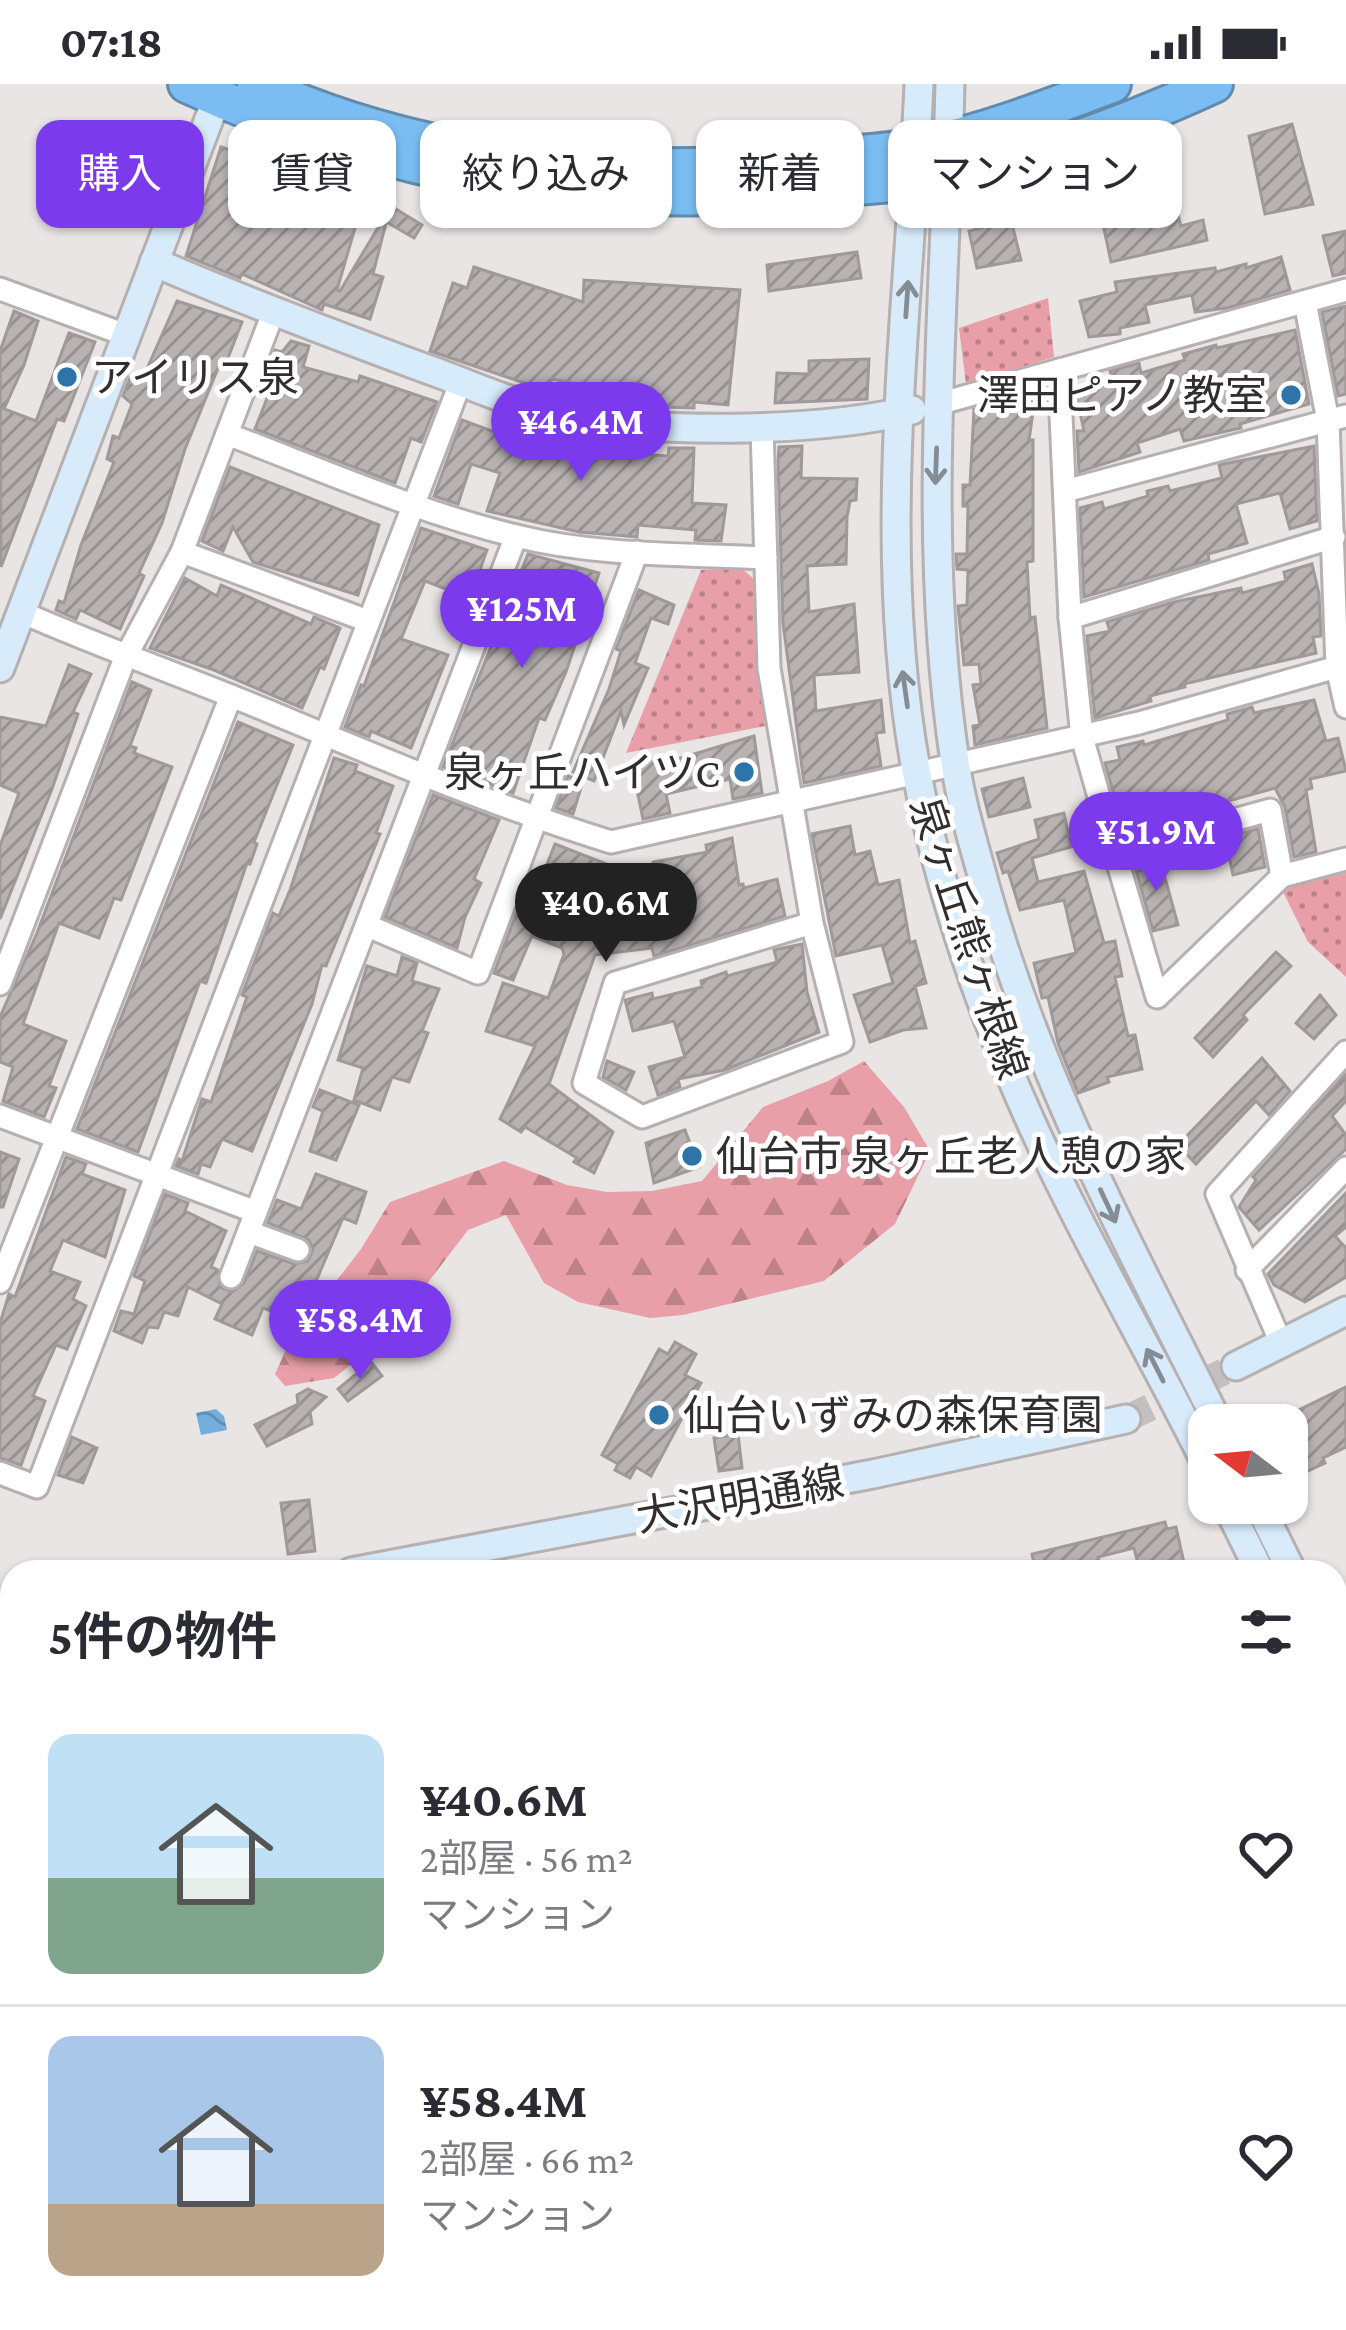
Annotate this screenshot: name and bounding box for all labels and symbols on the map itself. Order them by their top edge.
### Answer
one-way arrow [895,281,918,320]
place label: アイリス泉 [91,354,299,401]
marker: アイリス泉 [54,364,80,390]
place label: 澤田ピアノ教室 [977,372,1267,419]
pin: ¥46.4M [483,382,679,484]
marker: 澤田ピアノ教室 [1278,382,1304,408]
one-way arrow [924,446,947,485]
pin: ¥125M [438,569,606,671]
one-way arrow [894,670,916,709]
place label: 泉ヶ丘ハイツC [444,749,720,796]
marker: 泉ヶ丘ハイツC [731,759,757,785]
street label: 泉ヶ丘熊ヶ根線 [901,791,1037,1085]
pin: ¥51.9M [1058,792,1254,894]
pin: ¥40.6M [508,863,704,965]
place label: 仙台市 泉ヶ丘老人憩の家 [716,1133,1186,1180]
marker: 仙台市 泉ヶ丘老人憩の家 [679,1143,705,1169]
one-way arrow [1098,1187,1120,1223]
pin: ¥58.4M [262,1280,458,1382]
one-way arrow [1143,1348,1166,1384]
place label: 仙台いずみの森保育園 [683,1392,1103,1439]
marker: 仙台いずみの森保育園 [646,1402,672,1428]
north arrow [1188,1404,1308,1524]
street label: 大沢明通線 [633,1458,847,1540]

